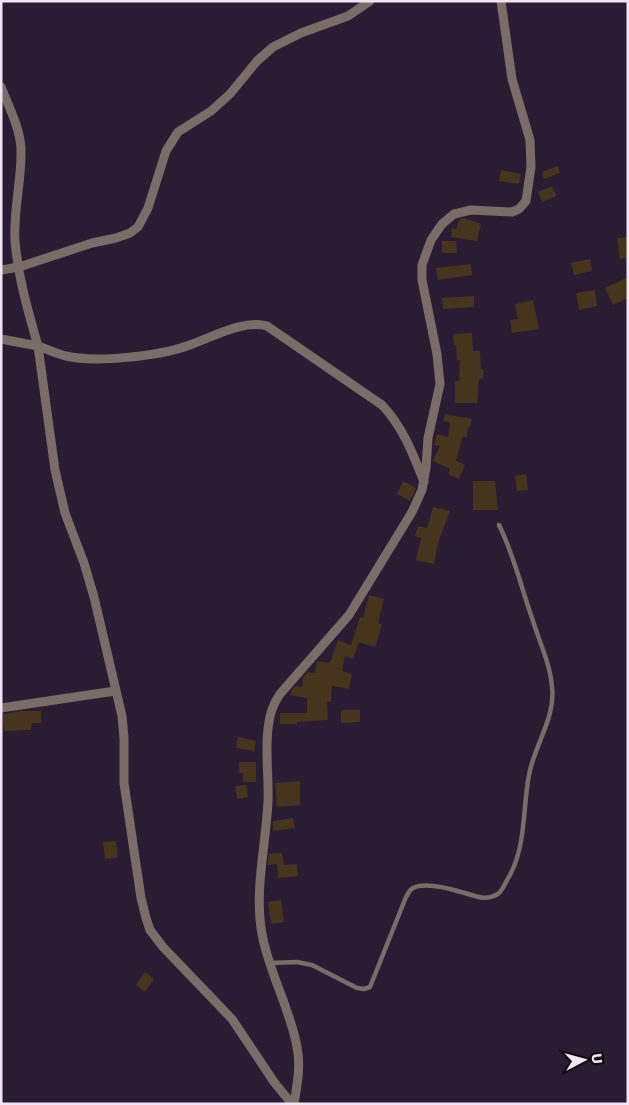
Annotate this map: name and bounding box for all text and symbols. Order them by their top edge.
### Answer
north arrow [559,1035,609,1085]
text: U [588,1053,606,1065]

